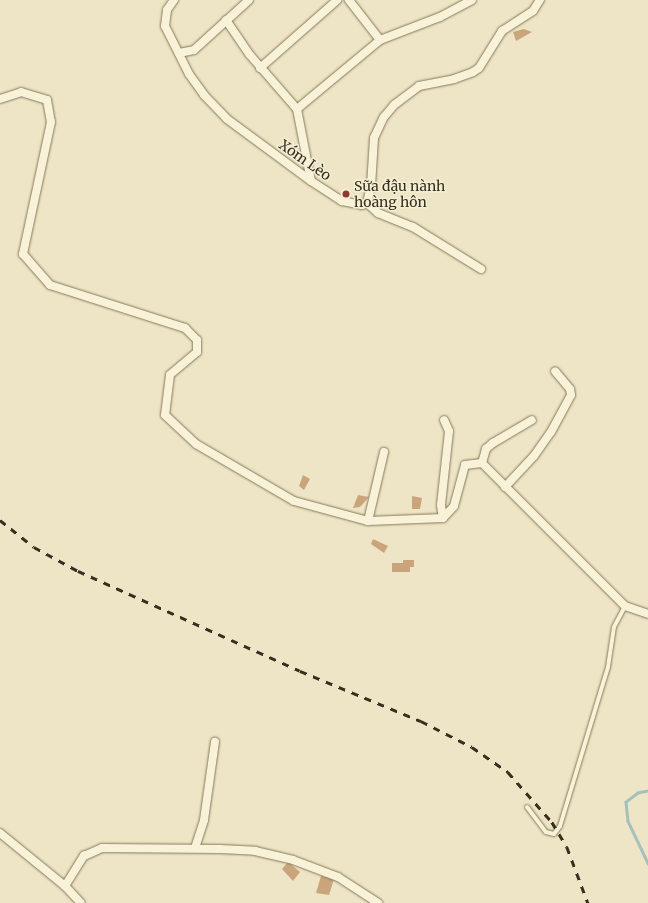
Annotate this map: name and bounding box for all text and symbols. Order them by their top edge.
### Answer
street label: Xóm Lèo [276,136,334,184]
place label: Sữa đậu nành hoàng hôn [354,178,445,210]
marker: Sữa đậu nành hoàng hôn [341,189,351,199]

